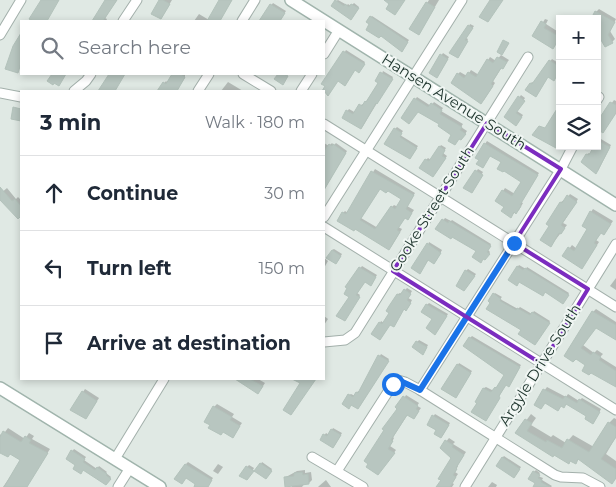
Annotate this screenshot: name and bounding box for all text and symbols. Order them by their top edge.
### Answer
map controls [556,15,601,150]
button: + [556,15,601,60]
search box [20,20,325,75]
icon: search [38,34,66,62]
text: Search here [78,36,191,59]
street label: Hansen Avenue South [378,49,530,154]
button: − [556,60,601,105]
button: layers [556,105,601,150]
text: 3 min [40,110,101,135]
text: Walk · 180 m [205,113,305,132]
street label: Cooke Street South [385,142,478,275]
icon: ahead [40,179,68,207]
text: Continue [87,182,178,205]
text: 30 m [264,184,305,203]
route end [503,232,526,255]
icon: left [40,254,68,282]
text: Turn left [87,257,172,280]
text: 150 m [258,259,305,278]
street label: Argyle Drive South [494,300,585,429]
icon: arrive [40,329,68,357]
text: Arrive at destination [87,332,291,355]
route start [382,373,405,396]

